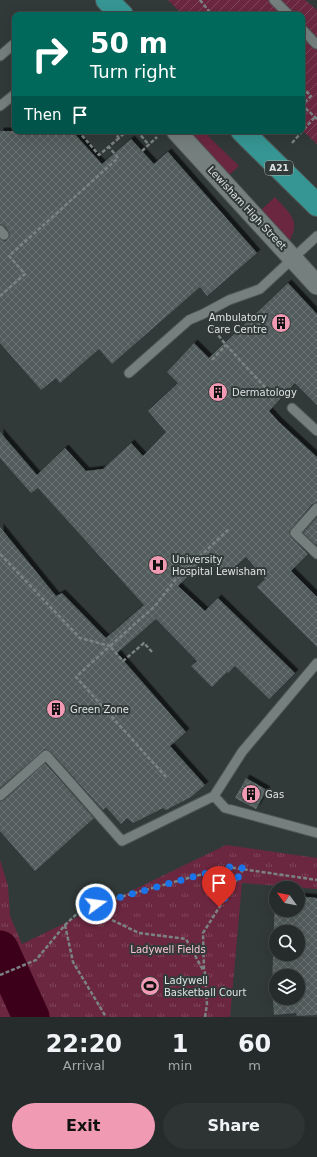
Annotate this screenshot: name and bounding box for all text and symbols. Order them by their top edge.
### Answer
text: 50 m [90,27,168,60]
icon: right [24,28,76,80]
text: Turn right [90,61,176,82]
icon: arrive [69,104,91,126]
text: Then [24,106,61,124]
road number: A21 [265,161,293,175]
street label: Lewisham High Street [206,164,288,252]
place label: Ambulatory Care Centre [207,312,267,335]
building icon: Ambulatory Care Centre [270,312,292,334]
building icon: Dermatology [207,381,229,403]
place label: Dermatology [232,387,297,398]
hospital icon: University Hospital Lewisham [147,554,169,576]
place label: University Hospital Lewisham [172,554,266,577]
building icon: Green Zone [45,698,67,720]
place label: Green Zone [70,704,129,715]
building icon: Gas [240,783,262,805]
place label: Gas [265,789,284,800]
pin [202,866,236,907]
icon: arrive [208,872,230,894]
north arrow [269,881,305,917]
map controls [269,881,305,1005]
position arrow [75,883,117,925]
button: search [269,925,305,961]
park label: Ladywell Fields [130,944,206,955]
button: layers [269,969,305,1005]
sports icon: Ladywell Basketball Court [139,975,161,997]
place label: Ladywell Basketball Court [164,975,246,998]
text: 22:20 [46,1030,122,1058]
text: 1 [172,1030,188,1058]
text: 60 [238,1030,271,1058]
text: Arrival [63,1058,105,1073]
text: min [168,1058,192,1073]
text: m [248,1058,261,1073]
button: Exit [12,1103,155,1149]
button: Share [163,1103,305,1149]

